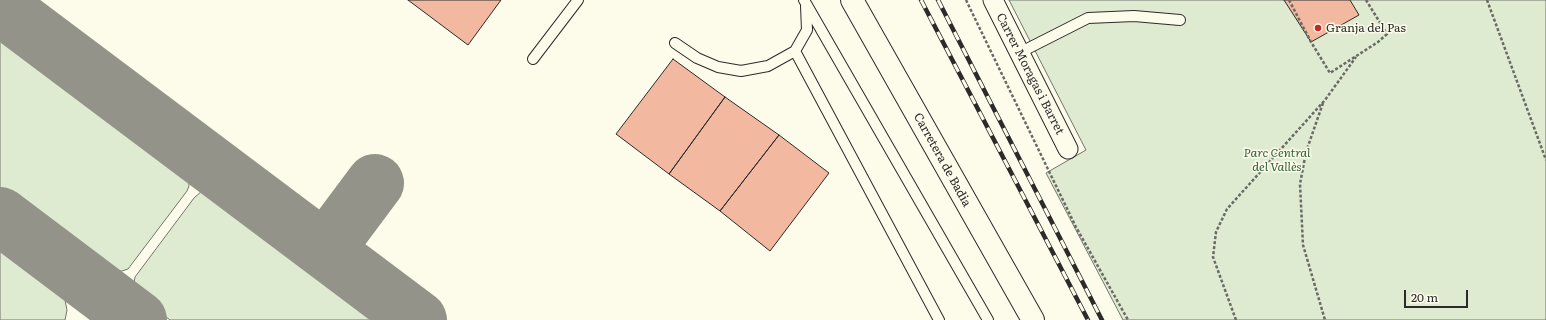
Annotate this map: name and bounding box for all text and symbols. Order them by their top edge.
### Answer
street label: Carrer Moragas i Barret [993,11,1067,137]
place label: Granja del Pas [1326,21,1406,35]
marker: Granja del Pas [1313,23,1323,33]
street label: Carretera de Badia [910,110,974,210]
park label: Parc Central del Vallès [1244,146,1310,174]
scale bar [1406,282,1470,308]
text: 20 m [1411,288,1438,306]

